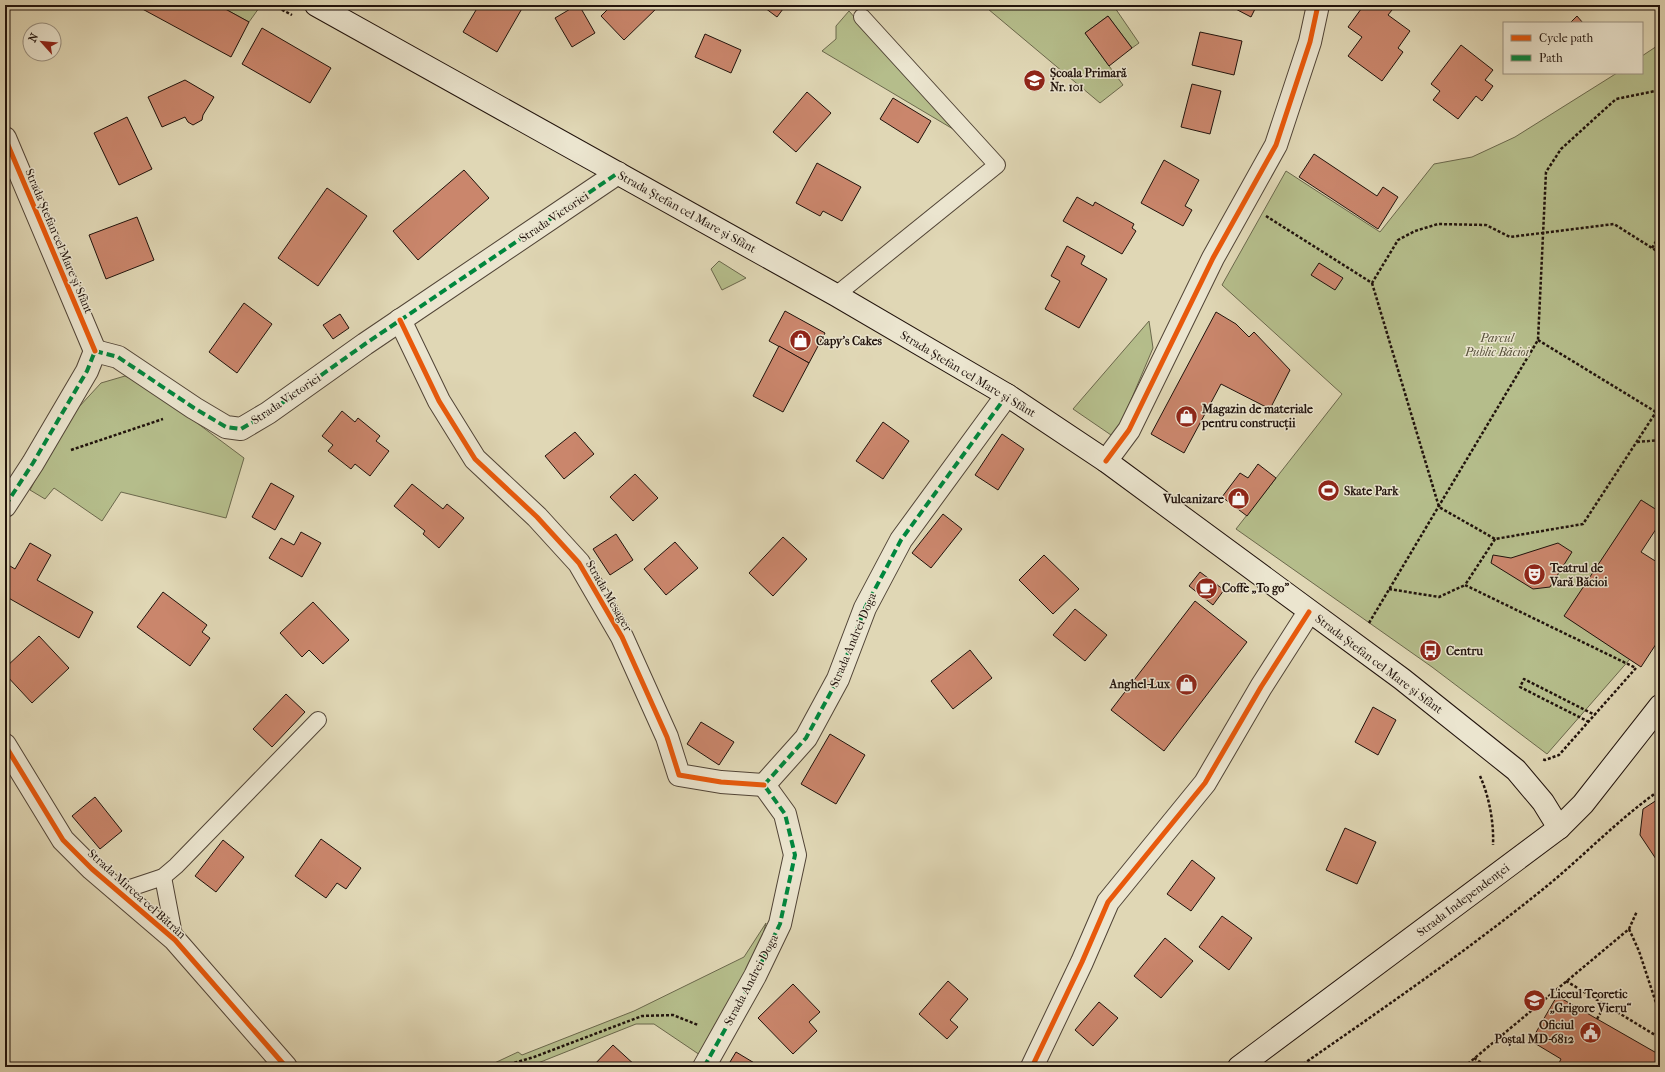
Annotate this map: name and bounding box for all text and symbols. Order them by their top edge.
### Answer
north arrow [22,22,62,62]
legend [1503,22,1643,74]
text: N [26,30,42,44]
text: Cycle path [1539,31,1594,45]
text: Path [1539,51,1563,65]
place label: Școala Primară Nr. 101 [1050,66,1127,94]
school or university icon: Școala Primară Nr. 101 [1021,67,1047,93]
street label: Strada Ștefan cel Mare și Sfânt [22,167,96,316]
street label: Strada Ștefan cel Mare și Sfânt [615,168,759,256]
street label: Strada Victoriei [517,188,592,245]
shop icon: Capy's Cakes [787,328,813,354]
street label: Strada Ștefan cel Mare și Sfânt [898,328,1039,420]
park label: Parcul Public Băcioi [1464,331,1531,359]
place label: Capy's Cakes [816,334,883,349]
street label: Strada Victoriei [249,370,324,427]
place label: Magazin de materiale pentru construcții [1201,402,1313,431]
shop icon: Magazin de materiale pentru construcții [1174,403,1200,429]
sports icon: Skate Park [1316,478,1342,504]
place label: Skate Park [1344,484,1399,498]
shop icon: Vulcanizare [1226,486,1252,512]
place label: Vulcanizare [1162,492,1224,506]
street label: Strada Mesager [583,558,636,635]
place label: Teatrul de Vară Băcioi [1549,561,1608,589]
theatre icon: Teatrul de Vară Băcioi [1521,562,1547,588]
cafe icon: Coffe „To go” [1193,575,1219,601]
place label: Coffe „To go” [1222,581,1289,596]
street label: Strada Andrei Doga [827,590,879,689]
street label: Strada Ștefan cel Mare și Sfânt [1313,612,1446,717]
bus stop icon: Centru [1417,638,1443,664]
place label: Centru [1446,644,1483,658]
shop icon: Anghel-Lux [1173,671,1199,697]
place label: Anghel-Lux [1109,677,1171,692]
street label: Strada Mircea cel Bătrân [85,846,189,942]
street label: Strada Independenței [1414,860,1512,939]
street label: Strada Andrei Doga [721,932,781,1028]
place label: Liceul Teoretic „Grigore Vieru“ [1549,987,1632,1016]
school or university icon: Liceul Teoretic „Grigore Vieru“ [1521,988,1547,1014]
place label: Oficiul Poștal MD-6812 [1495,1018,1575,1047]
public building icon: Oficiul Poștal MD-6812 [1577,1019,1603,1045]

